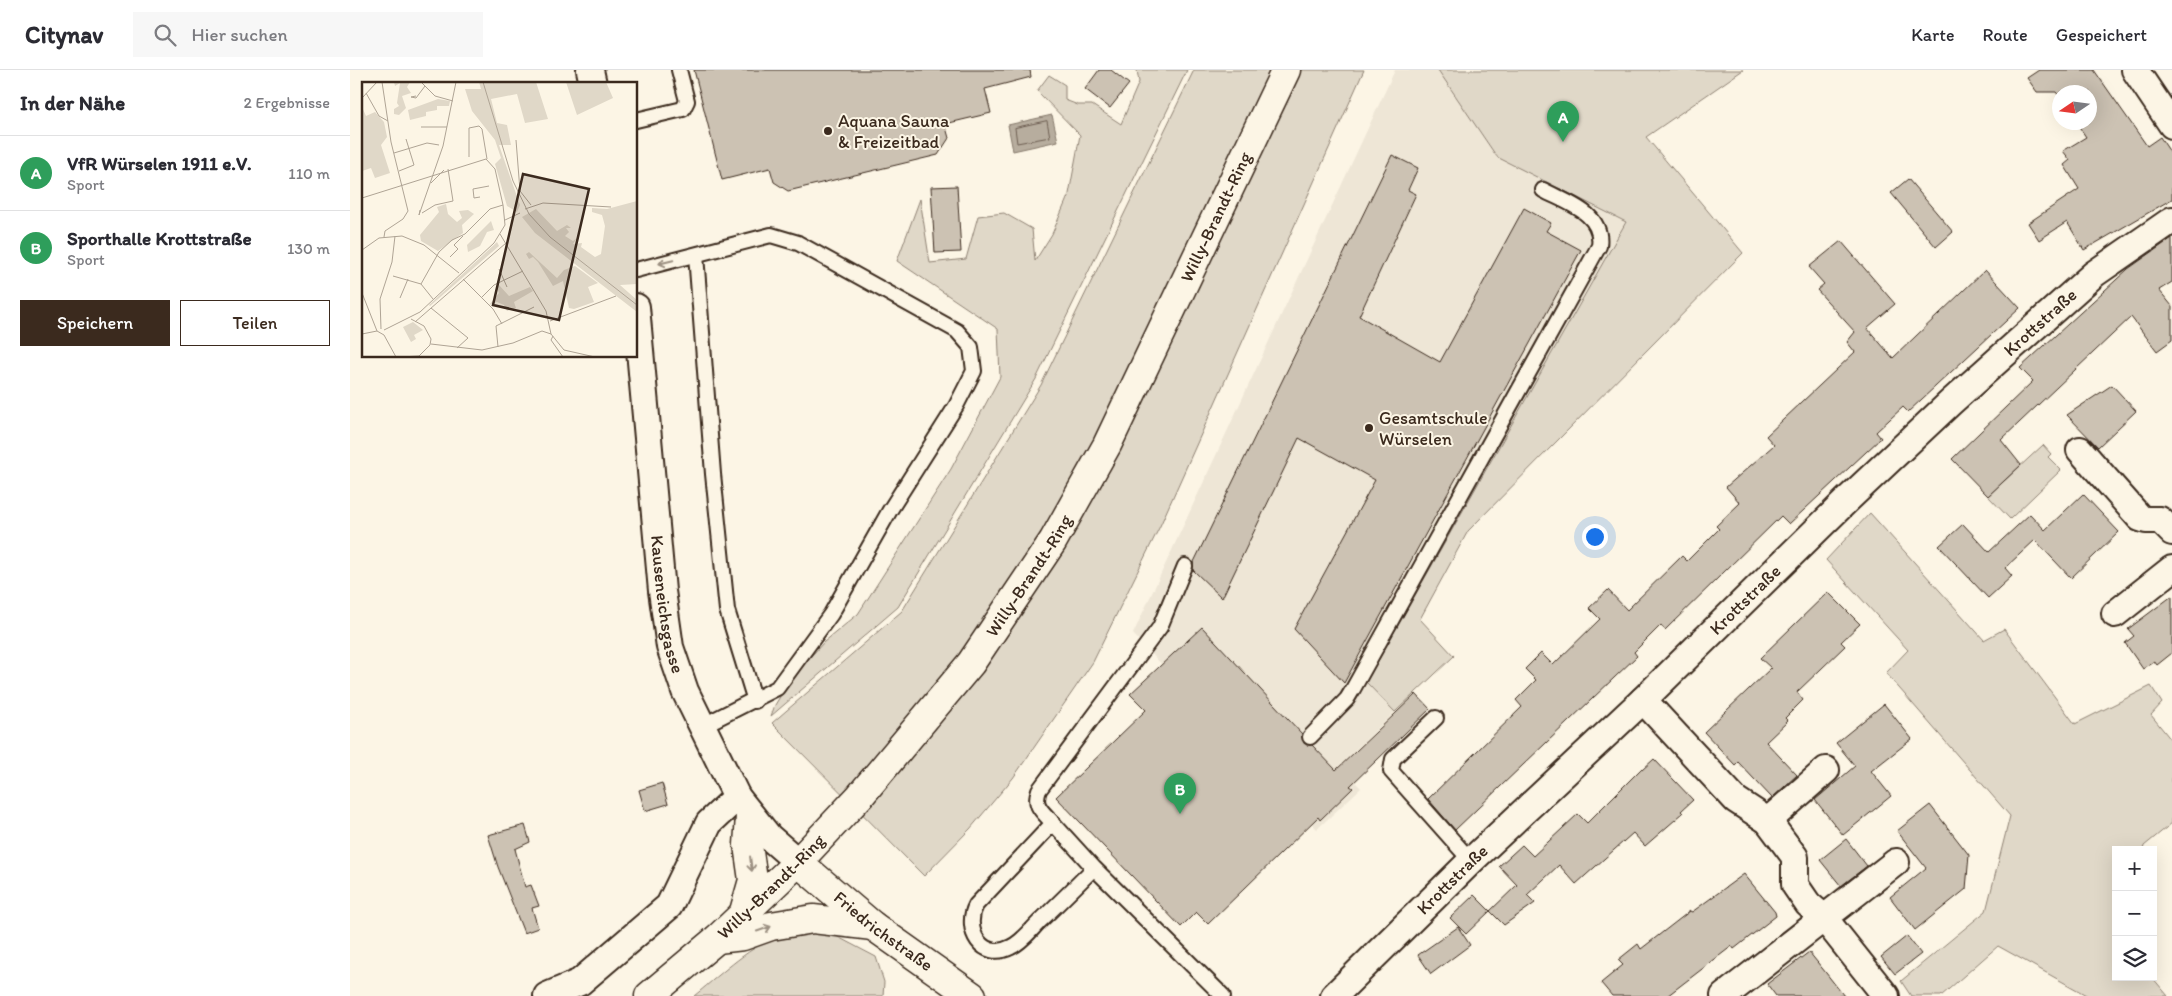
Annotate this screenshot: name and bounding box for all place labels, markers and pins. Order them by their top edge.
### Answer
pin: A [1547,101,1579,142]
place label: Aquana Sauna & Freizeitbad [838,110,950,153]
marker: Aquana Sauna & Freizeitbad [822,125,834,137]
place label: Gesamtschule Würselen [1379,407,1488,450]
marker: Gesamtschule Würselen [1363,422,1375,434]
pin: B [1164,773,1196,814]

